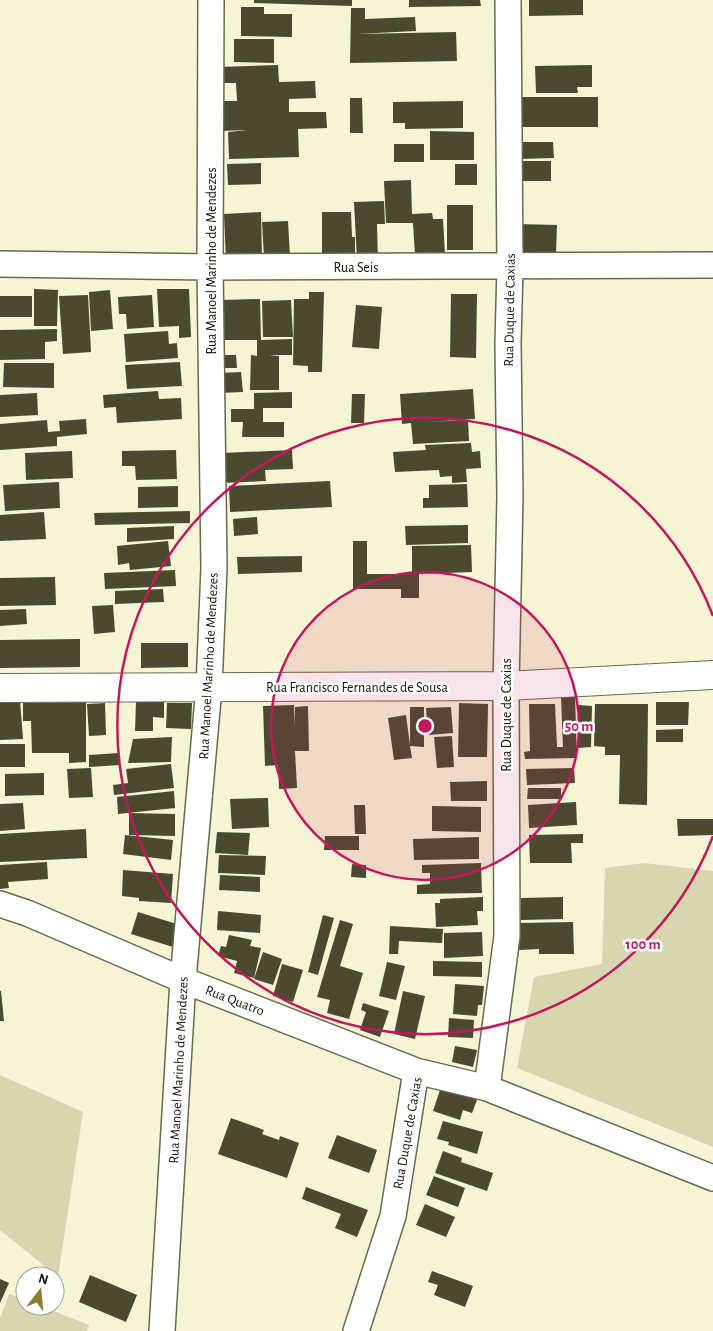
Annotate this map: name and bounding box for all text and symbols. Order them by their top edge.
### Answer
street label: Rua Manoel Marinho de Mendezes [205,167,219,355]
street label: Rua Duque de Caxias [502,253,518,367]
street label: Rua Seis [334,261,378,275]
street label: Rua Manoel Marinho de Mendezes [197,572,221,760]
street label: Rua Duque de Caxias [500,658,514,772]
street label: Rua Francisco Fernandes de Sousa [266,681,449,695]
centre of rings [416,717,434,735]
text: 50 m [565,719,593,734]
text: 100 m [625,937,661,952]
street label: Rua Manoel Marinho de Mendezes [167,976,191,1164]
street label: Rua Quatro [203,983,266,1019]
street label: Rua Duque de Caxias [391,1076,425,1190]
north arrow [15,1266,65,1316]
text: N [37,1271,50,1288]

